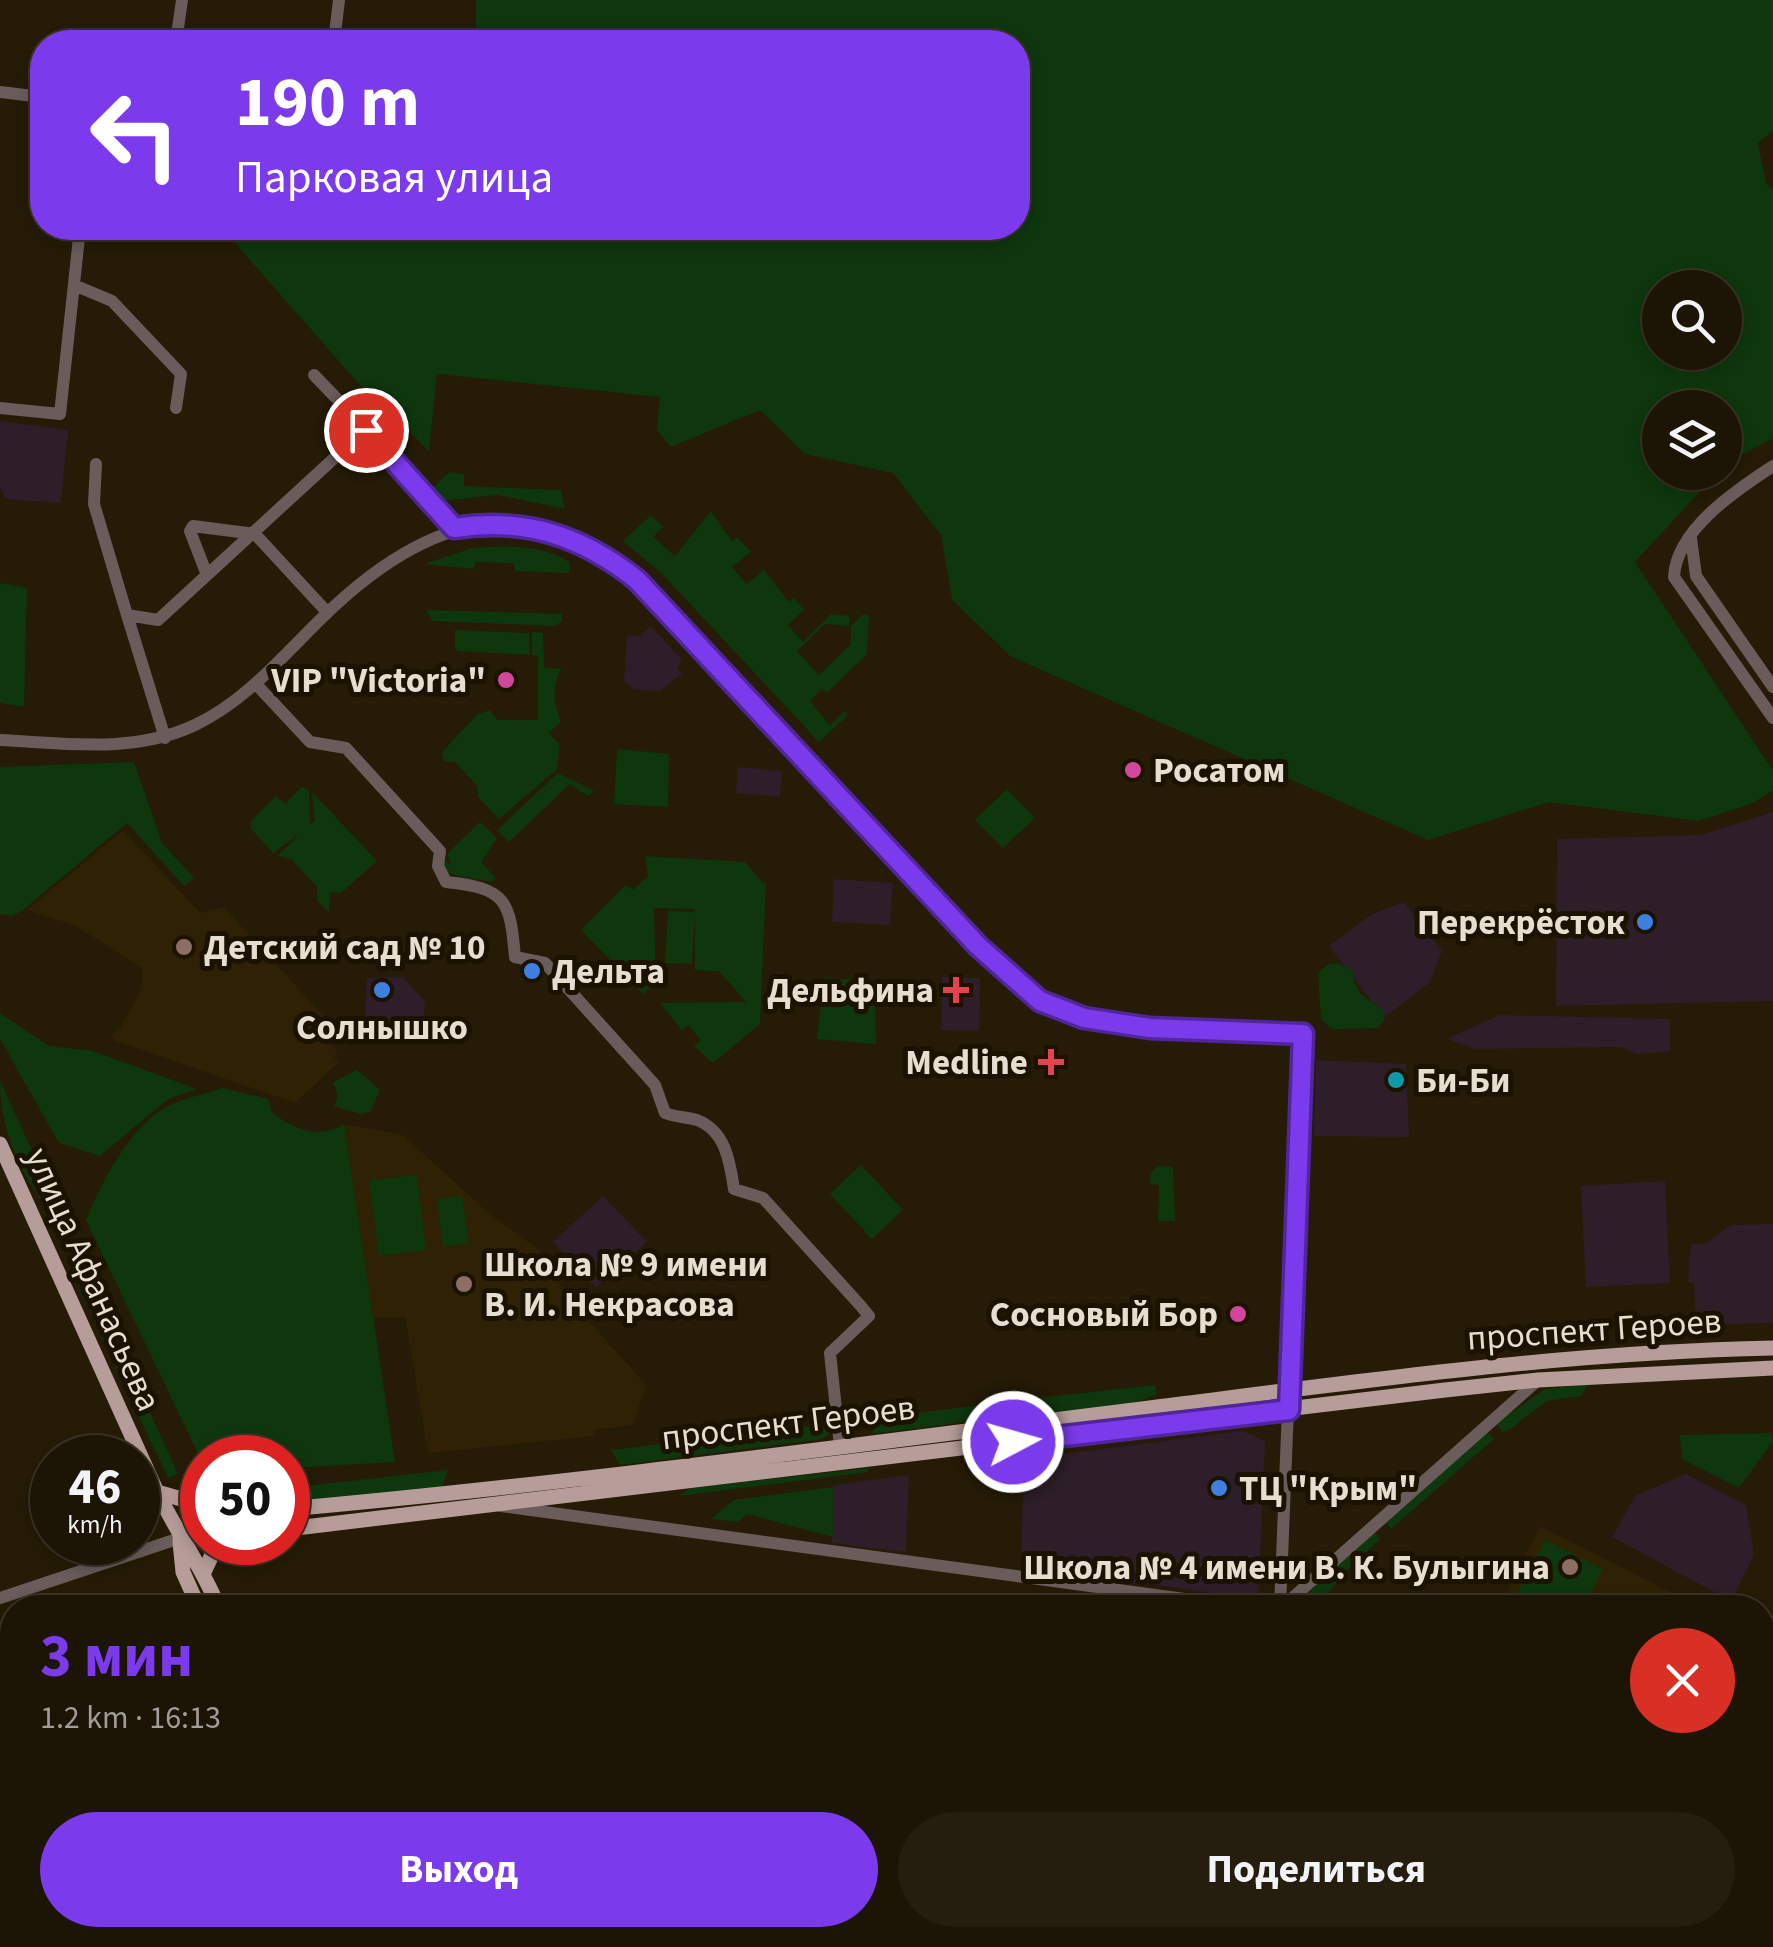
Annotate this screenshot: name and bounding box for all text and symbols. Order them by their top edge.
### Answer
text: 190 m [235,53,420,153]
icon: left [70,70,200,200]
text: Парковая улица [235,146,553,210]
map controls [1642,270,1742,490]
button: search [1642,270,1742,370]
pin [324,388,409,473]
button: layers [1642,390,1742,490]
icon: arrive [339,403,394,458]
place label: VIP "Victoria" [270,656,486,706]
marker: VIP "Victoria" [495,669,517,691]
place label: Росатом [1153,746,1285,796]
marker: Росатом [1122,759,1144,781]
place label: Перекрёсток [1417,898,1625,948]
marker: Перекрёсток [1634,911,1656,933]
place label: Детский сад № 10 [204,923,485,973]
marker: Детский сад № 10 [173,936,195,958]
place label: Дельта [552,947,665,997]
marker: Дельта [521,960,543,982]
place label: Дельфина [767,966,934,1016]
marker: Дельфина [943,977,969,1003]
marker: Солнышко [371,979,393,1001]
place label: Солнышко [296,1003,468,1053]
place label: Medline [905,1038,1028,1088]
marker: Medline [1038,1049,1064,1075]
place label: Би-Би [1416,1056,1510,1106]
marker: Би-Би [1385,1069,1407,1091]
street label: улица Афанасьева [13,1140,174,1419]
place label: Школа № 9 имени В. И. Некрасова [484,1240,768,1330]
marker: Школа № 9 имени В. И. Некрасова [453,1273,475,1295]
place label: Сосновый Бор [990,1290,1218,1340]
street label: проспект Героев [1465,1296,1723,1364]
marker: Сосновый Бор [1227,1303,1249,1325]
street label: проспект Героев [659,1383,918,1463]
position arrow [961,1390,1065,1494]
speed limit sign: 50 [180,1435,310,1565]
text: 46 [69,1452,121,1523]
place label: ТЦ "Крым" [1239,1464,1417,1514]
marker: ТЦ "Крым" [1208,1477,1230,1499]
text: km/h [67,1507,123,1543]
place label: Школа № 4 имени В. К. Булыгина [1023,1543,1550,1593]
marker: Школа № 4 имени В. К. Булыгина [1559,1556,1581,1578]
text: 3 мин [40,1615,193,1700]
button: close [1630,1628,1735,1733]
text: 1.2 km · 16:13 [40,1695,221,1741]
button: Выход [40,1812,878,1927]
button: Поделиться [898,1812,1735,1927]

